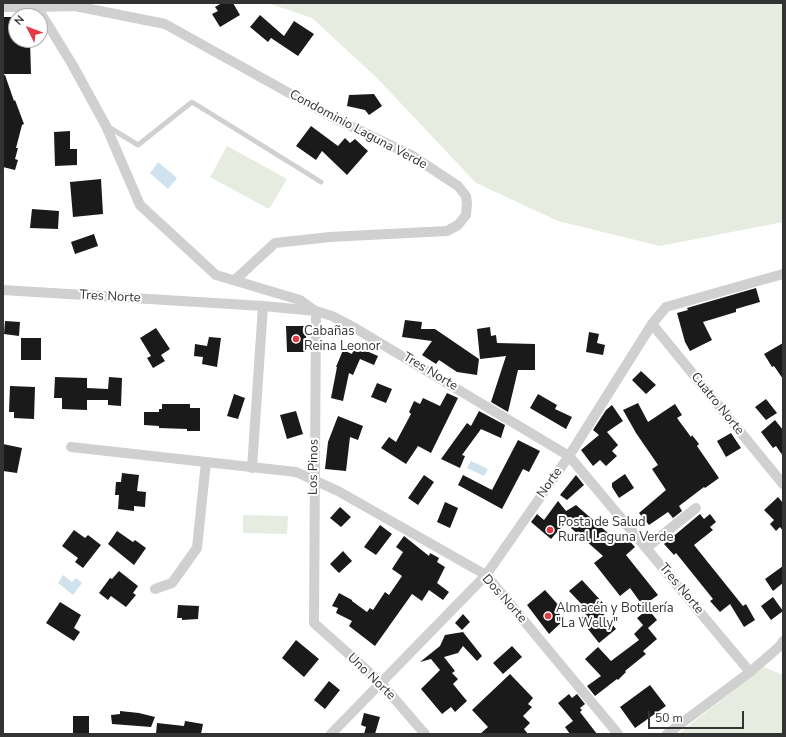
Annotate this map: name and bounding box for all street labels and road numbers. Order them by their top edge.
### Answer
street label: Condominio Laguna Verde [287,87,429,173]
street label: Tres Norte [79,288,141,306]
street label: Tres Norte [400,350,460,394]
street label: Cuatro Norte [687,370,747,438]
street label: Los Pinos [306,439,322,495]
street label: Norte [534,465,566,501]
street label: Tres Norte [655,561,707,617]
street label: Dos Norte [478,572,530,626]
street label: Uno Norte [344,650,398,704]

